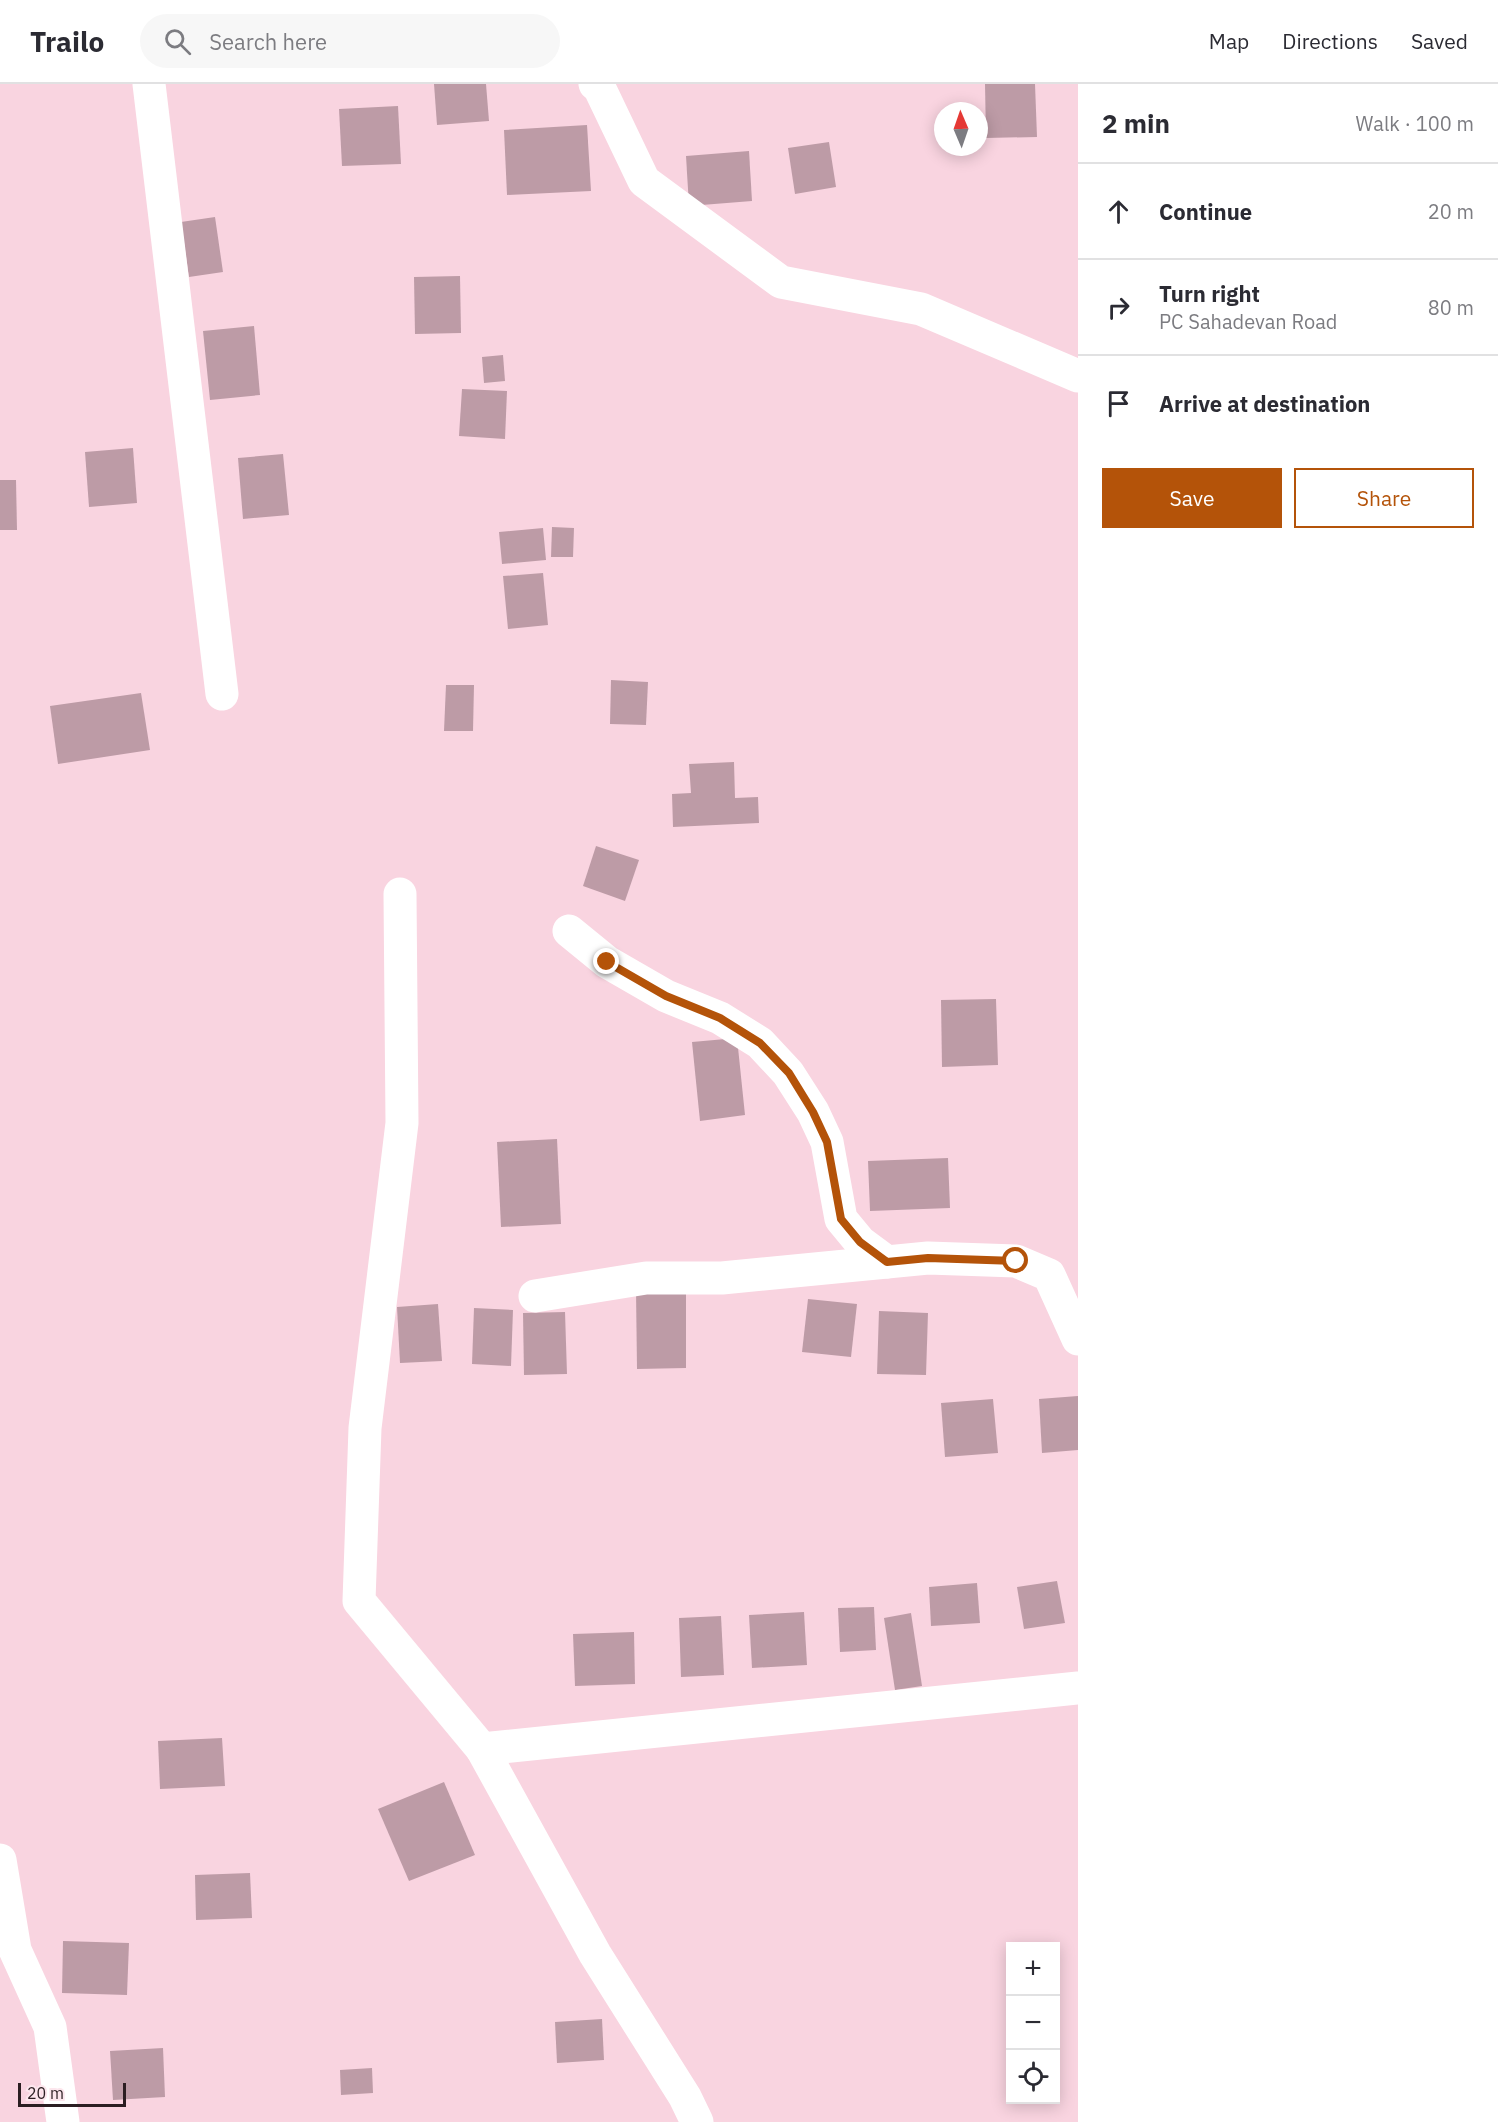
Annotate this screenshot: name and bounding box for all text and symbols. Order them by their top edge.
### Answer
search box [140,14,560,68]
text: Trailo [30,23,104,60]
icon: search [161,25,194,58]
text: Search here [209,27,327,56]
text: Map [1209,27,1249,55]
text: Directions [1282,27,1378,55]
text: Saved [1411,27,1468,55]
north arrow [934,102,988,156]
text: 2 min [1102,106,1170,140]
text: Walk · 100 m [1356,110,1474,137]
icon: ahead [1102,195,1135,228]
text: Continue [1159,197,1252,226]
text: 20 m [1428,198,1474,225]
text: Turn right [1159,279,1260,308]
icon: right [1102,291,1135,324]
text: 80 m [1428,294,1474,321]
text: PC Sahadevan Road [1159,308,1337,335]
icon: arrive [1102,387,1135,420]
text: Arrive at destination [1159,389,1370,418]
button: Save [1102,468,1282,528]
button: Share [1294,468,1474,528]
route end [593,948,619,974]
route start [1002,1247,1028,1273]
map controls [1006,1942,1060,2104]
button: + [1006,1942,1060,1996]
button: − [1006,1996,1060,2050]
button: locate [1006,2050,1060,2104]
scale bar [18,2080,126,2108]
text: 20 m [27,2083,64,2103]

